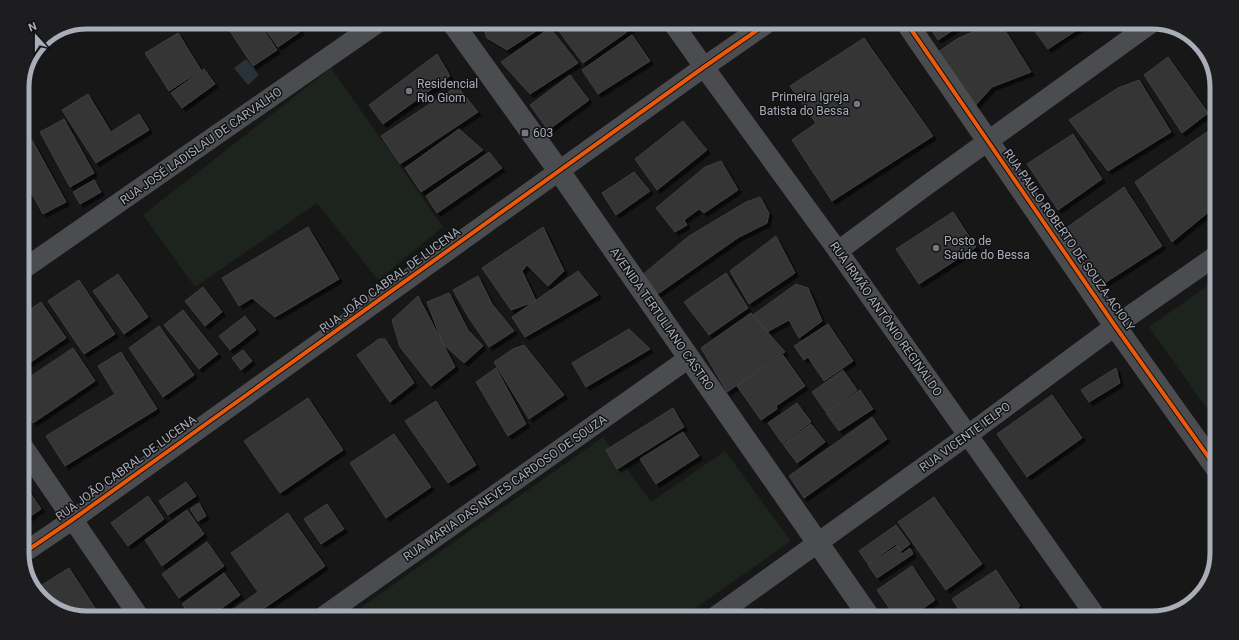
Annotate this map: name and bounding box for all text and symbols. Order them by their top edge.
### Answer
north arrow [16,16,56,56]
text: N [27,20,39,35]
place label: Residencial Rio Giom [417,77,478,105]
street label: RUA JOSÉ LADISLAU DE CARVALHO [117,84,285,207]
marker: Residencial Rio Giom [404,86,414,96]
place label: Primeira Igreja Batista do Bessa [759,90,849,118]
marker: Primeira Igreja Batista do Bessa [852,99,862,109]
place label: 603 [533,126,553,140]
marker: 603 [520,128,530,138]
street label: RUA PAULO ROBERTO DE SOUZA ACIOLY [1001,146,1138,334]
street label: RUA JOÃO CABRAL DE LUCENA [316,223,463,336]
place label: Posto de Saúde do Bessa [944,234,1030,262]
street label: RUA IRMÃO ANTÔNIO REGINALDO [827,238,947,399]
marker: Posto de Saúde do Bessa [931,243,941,253]
street label: AVENIDA TERTULIANO CASTRO [607,245,717,393]
street label: RUA VICENTE IELPO [917,399,1013,475]
street label: RUA JOÃO CABRAL DE LUCENA [52,411,199,524]
street label: RUA MARIA DAS NEVES CARDOSO DE SOUZA [401,412,609,564]

